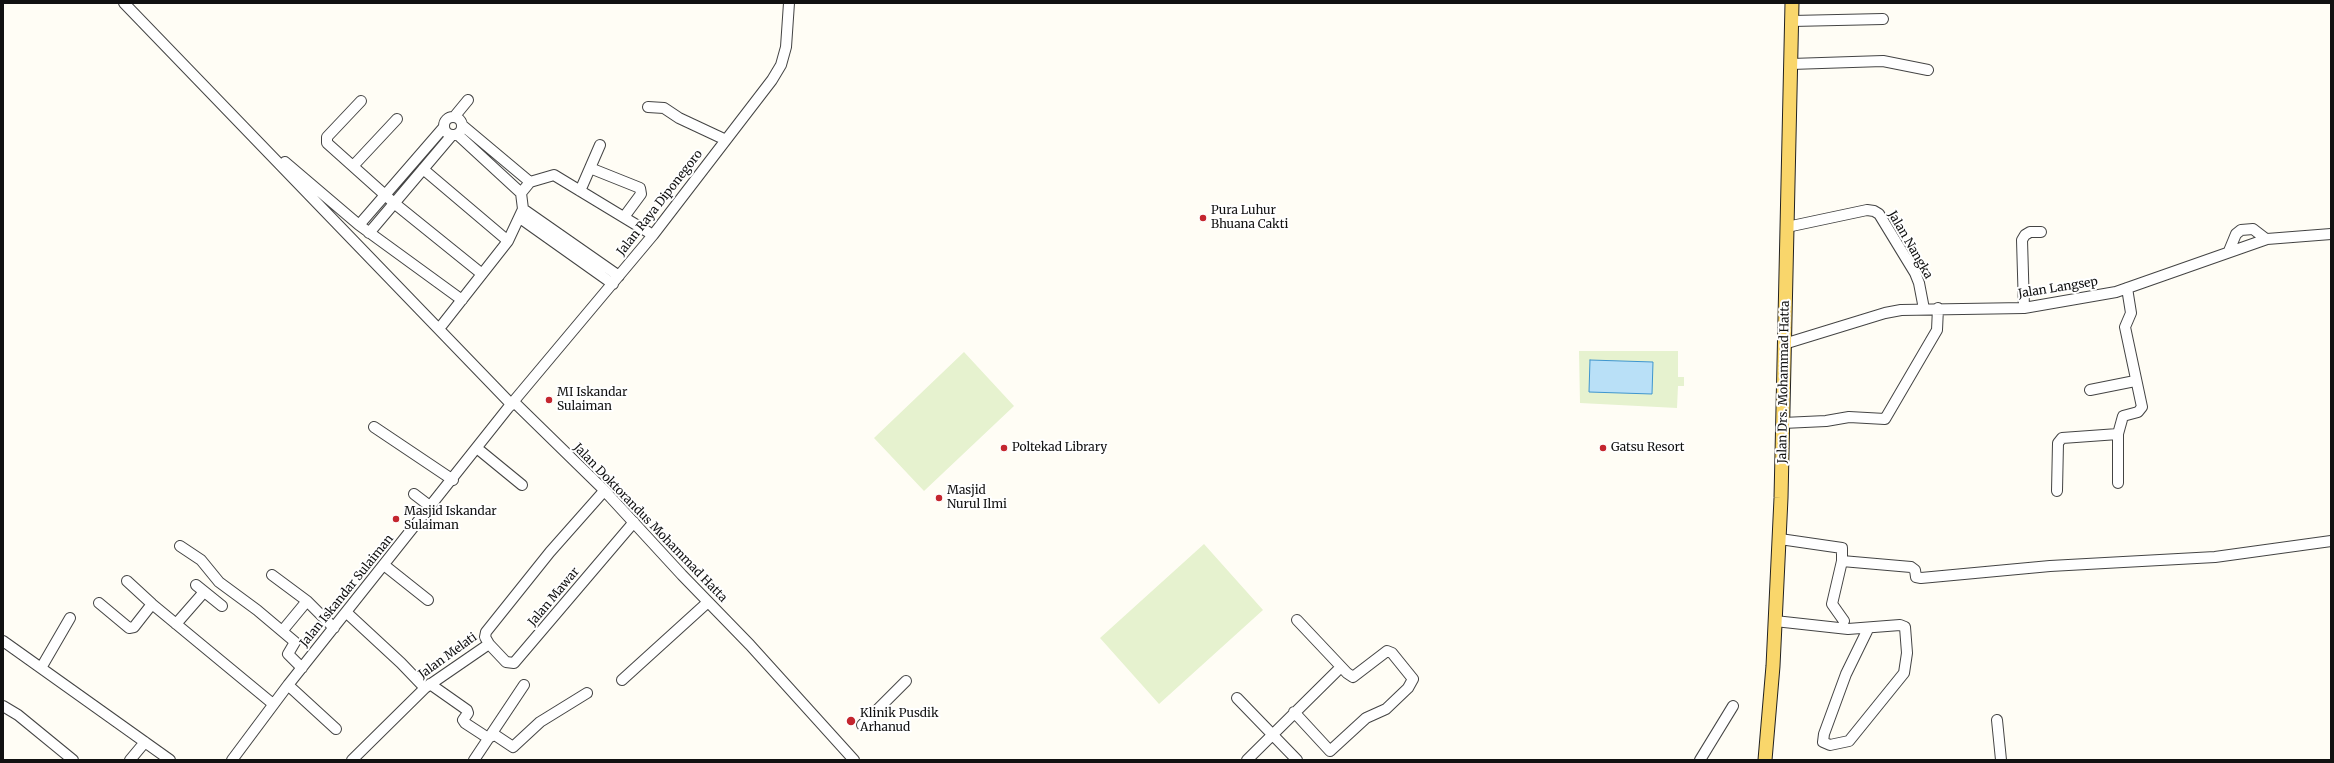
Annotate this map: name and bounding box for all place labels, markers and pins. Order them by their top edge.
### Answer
place label: Pura Luhur Bhuana Cakti [1211,204,1288,232]
marker: Pura Luhur Bhuana Cakti [1198,213,1208,223]
place label: MI Iskandar Sulaiman [557,386,627,414]
marker: MI Iskandar Sulaiman [544,395,554,405]
place label: Poltekad Library [1012,441,1107,455]
place label: Gatsu Resort [1611,441,1685,455]
marker: Poltekad Library [999,443,1009,453]
marker: Gatsu Resort [1598,443,1608,453]
place label: Masjid Nurul Ilmi [947,484,1007,512]
marker: Masjid Nurul Ilmi [934,493,944,503]
place label: Masjid Iskandar Sulaiman [404,505,497,533]
marker: Masjid Iskandar Sulaiman [391,514,401,524]
place label: Klinik Pusdik Arhanud [860,707,939,735]
marker: Klinik Pusdik Arhanud [845,715,857,727]

